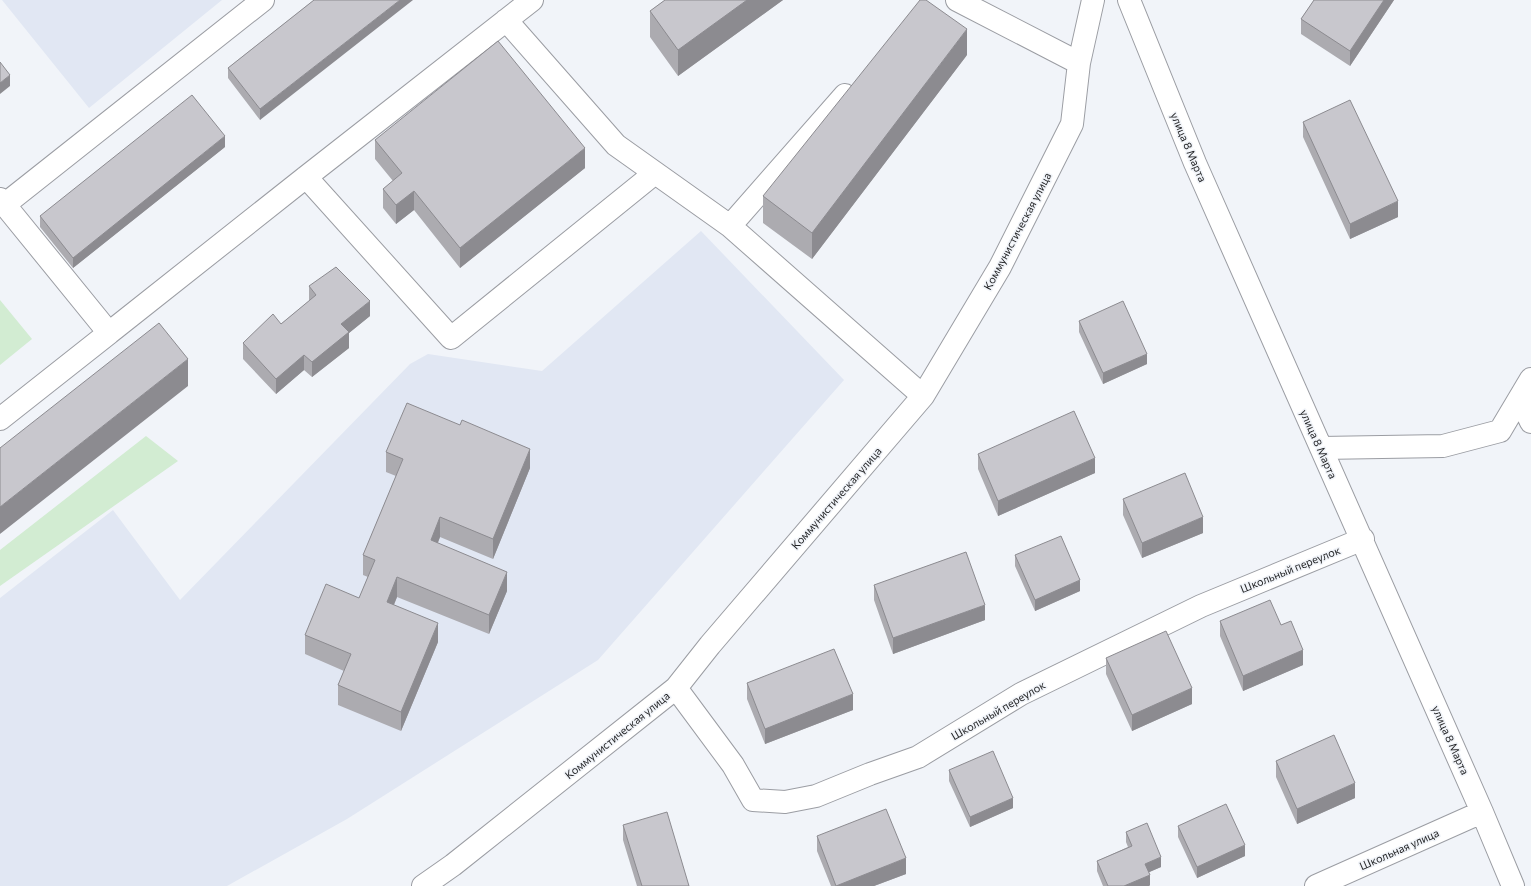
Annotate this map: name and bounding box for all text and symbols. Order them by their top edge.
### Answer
street label: улица 8 Марта [1168,110,1210,184]
street label: Коммунистическая улица [981,170,1053,292]
street label: улица 8 Марта [1298,407,1340,481]
street label: Коммунистическая улица [788,444,884,552]
street label: Школьный переулок [1238,543,1342,595]
street label: Школьный переулок [949,678,1047,742]
street label: Коммунистическая улица [562,689,672,781]
street label: улица 8 Марта [1430,703,1472,777]
street label: Школьная улица [1357,826,1441,872]

